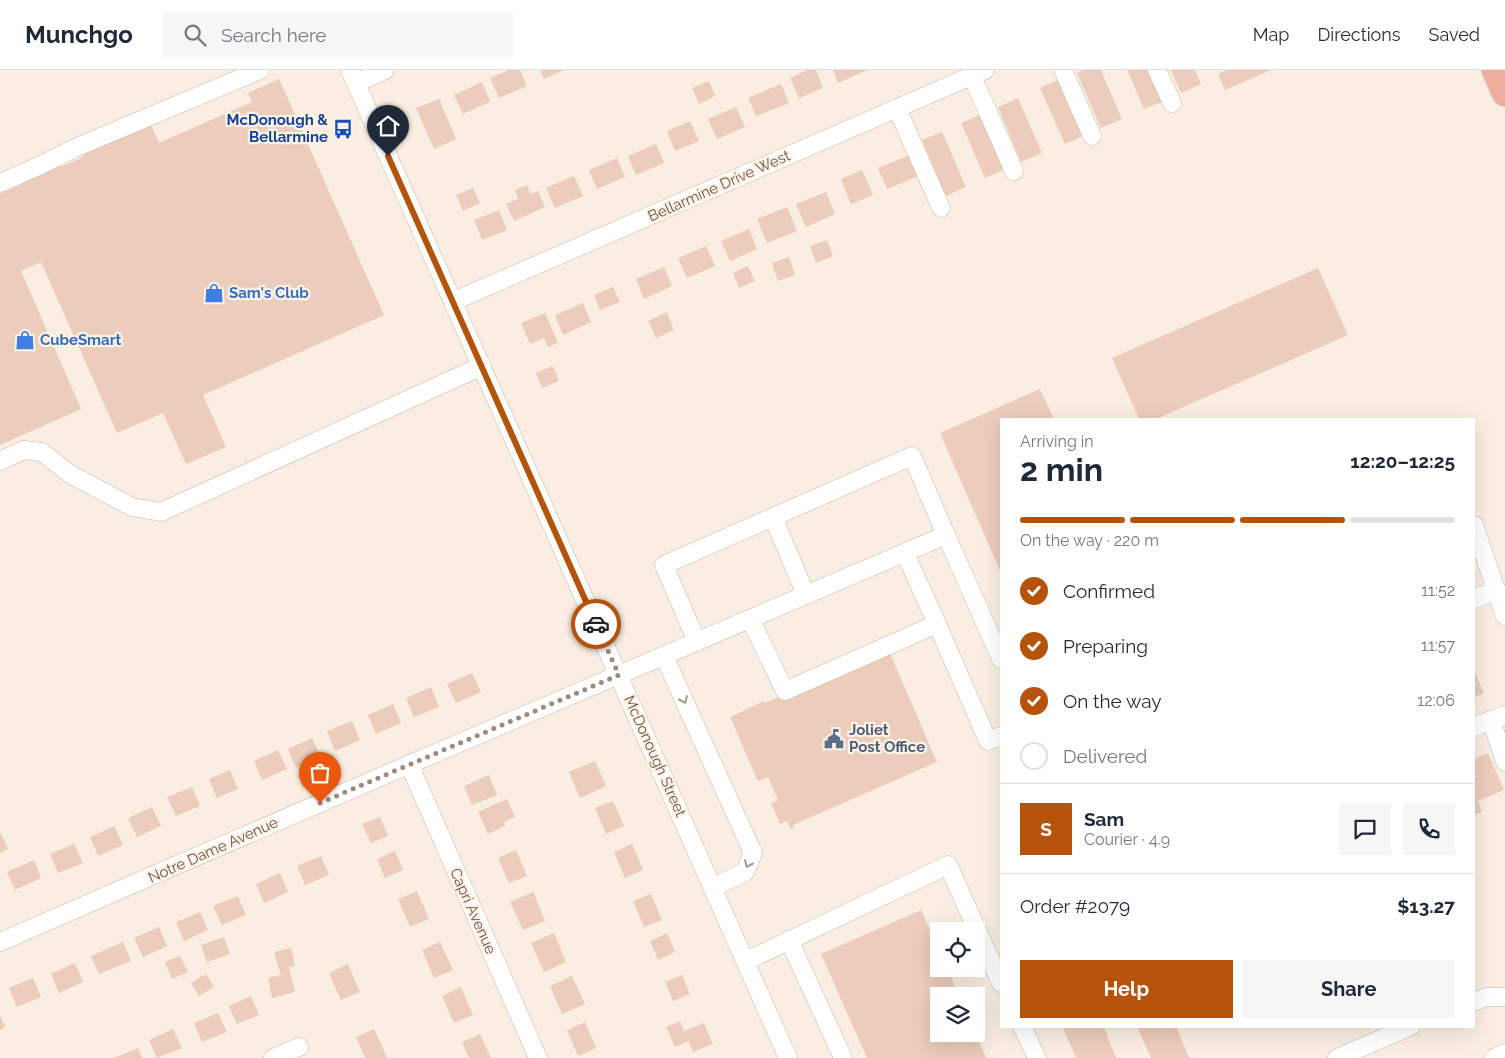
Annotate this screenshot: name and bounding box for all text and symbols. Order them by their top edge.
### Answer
search box [163,12,513,57]
text: Munchgo [25,20,133,49]
icon: search [181,21,209,49]
text: Search here [221,24,326,46]
text: Map [1253,24,1289,45]
text: Directions [1317,24,1401,45]
text: Saved [1429,24,1480,45]
pin [367,105,409,156]
place label: McDonough & Bellarmine [227,111,328,146]
icon: home [374,112,402,140]
bus stop icon: McDonough & Bellarmine [332,118,354,140]
street label: Bellarmine Drive West [645,147,793,225]
shop icon: Sam's Club [203,282,225,304]
place label: Sam's Club [229,284,309,302]
shop icon: CubeSmart [14,329,36,351]
place label: CubeSmart [40,331,121,349]
text: Arriving in [1020,432,1094,451]
text: 12:20–12:25 [1350,450,1455,472]
text: 2 min [1020,451,1103,488]
text: On the way · 220 m [1020,531,1159,550]
icon: check [1020,577,1048,605]
text: Confirmed [1063,580,1155,602]
text: 11:52 [1421,581,1455,600]
courier [571,599,621,649]
icon: car [582,610,610,638]
icon: check [1020,632,1048,660]
text: Preparing [1063,635,1148,657]
text: 11:57 [1421,636,1455,655]
icon: check [1020,687,1048,715]
text: On the way [1063,690,1162,712]
text: 12:06 [1417,691,1455,710]
street label: McDonough Street [620,693,690,819]
one-way arrow [678,695,688,704]
place label: Joliet Post Office [849,721,925,756]
public building icon: Joliet Post Office [823,728,845,750]
text: Delivered [1063,745,1147,767]
pin [299,752,341,803]
icon: bag [306,759,334,787]
button: chat [1339,803,1391,855]
button: phone [1403,803,1455,855]
text: Sam [1084,808,1124,830]
street label: Notre Dame Avenue [145,813,281,887]
text: S [1040,818,1052,840]
text: Courier · 4.9 [1084,830,1170,849]
one-way arrow [744,859,754,868]
street label: Capri Avenue [446,865,500,957]
text: Order #2079 [1020,895,1130,917]
text: $13.27 [1397,895,1455,917]
map controls [930,922,985,1042]
button: locate [930,922,985,977]
button: Help [1020,960,1233,1018]
button: Share [1243,960,1455,1018]
button: layers [930,987,985,1042]

